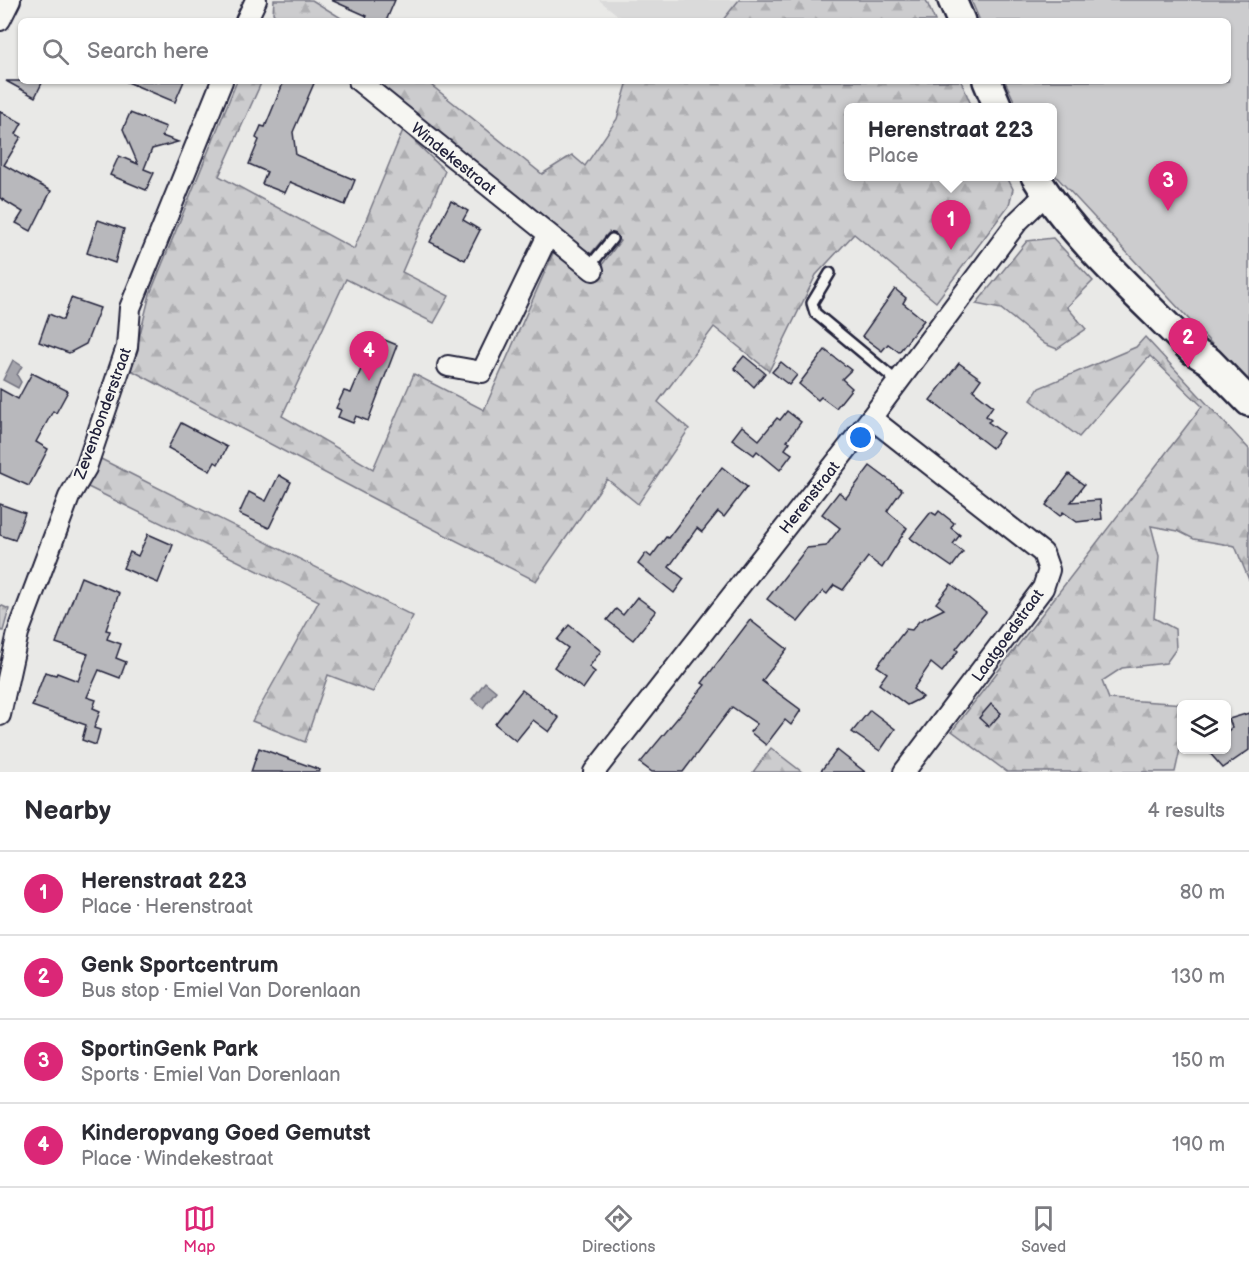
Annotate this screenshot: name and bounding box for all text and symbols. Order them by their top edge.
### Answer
search box [18,18,1231,84]
icon: search [39,35,72,68]
text: Search here [87,38,209,65]
popup [844,103,1057,181]
text: Herenstraat 223 [868,117,1033,144]
street label: Windekestraat [407,119,499,199]
text: Place [868,144,918,168]
pin: 3 [1148,162,1188,211]
pin: 1 [932,200,970,250]
pin: 2 [1168,318,1208,368]
pin: 4 [350,332,388,381]
street label: Zevenbonderstraat [70,345,136,483]
your location [846,423,875,452]
street label: Herenstraat [776,458,844,538]
street label: Laatgoedstraat [968,586,1048,686]
map controls [1177,700,1231,754]
button: layers [1177,700,1231,754]
text: Nearby [24,796,111,827]
text: 4 results [1147,799,1225,823]
text: Herenstraat 223 [81,868,247,895]
text: 1 [39,881,48,905]
text: 80 m [1180,881,1225,905]
text: Place · Herenstraat [81,895,253,919]
text: Genk Sportcentrum [81,952,278,979]
text: 2 [38,965,49,989]
text: 130 m [1171,965,1225,989]
text: Bus stop · Emiel Van Dorenlaan [81,979,361,1003]
text: SportinGenk Park [81,1036,258,1063]
text: 3 [38,1049,49,1073]
text: 150 m [1172,1049,1225,1073]
text: Sports · Emiel Van Dorenlaan [81,1063,341,1087]
text: Kinderopvang Goed Gemutst [81,1120,371,1147]
text: 4 [38,1133,49,1157]
text: 190 m [1172,1133,1225,1157]
text: Place · Windekestraat [81,1147,273,1171]
tab: Map [183,1202,216,1257]
tab: Directions [582,1202,655,1257]
tab: Saved [1021,1202,1066,1257]

